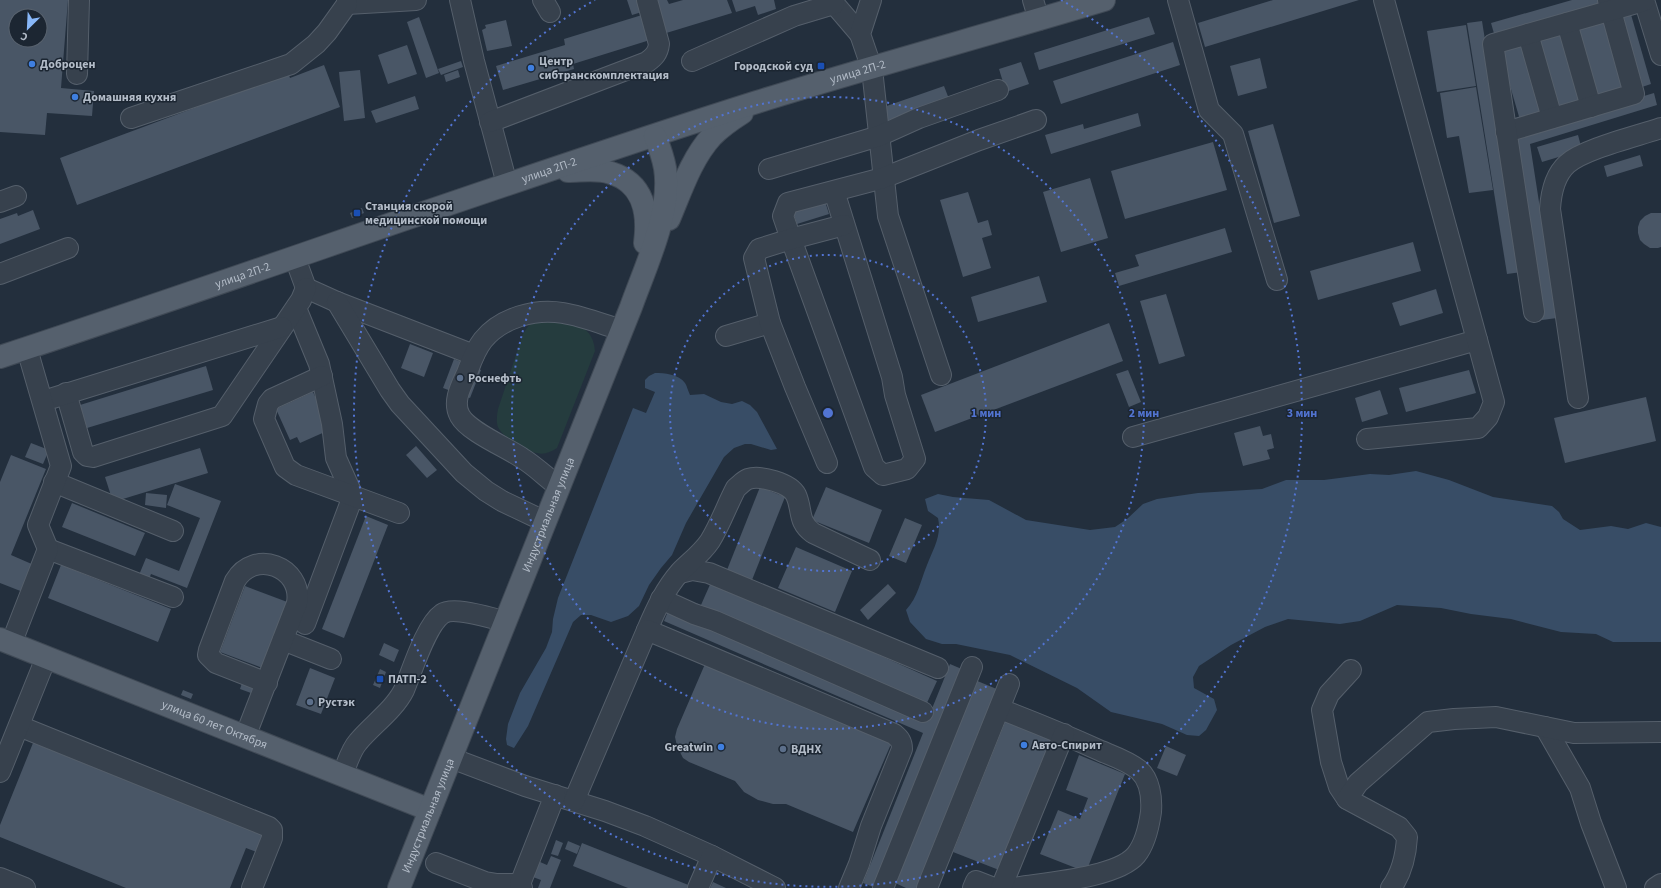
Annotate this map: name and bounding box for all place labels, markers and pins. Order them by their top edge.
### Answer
place label: Центр сибтранскомплектация [539,53,669,84]
place label: Доброцен [40,56,96,73]
place label: Городской суд [734,58,813,75]
marker: Доброцен [27,59,37,69]
marker: Городской суд [816,61,826,71]
marker: Центр сибтранскомплектация [526,63,536,73]
place label: Домашняя кухня [83,89,176,106]
marker: Домашняя кухня [70,92,80,102]
place label: Станция скорой медицинской помощи [365,198,487,229]
marker: Станция скорой медицинской помощи [352,208,362,218]
place label: Роснефть [468,370,522,387]
marker: Роснефть [455,373,465,383]
centre of rings [821,406,835,420]
place label: ПАТП-2 [388,671,427,688]
marker: ПАТП-2 [375,674,385,684]
place label: Рустэк [318,694,355,711]
marker: Рустэк [305,697,315,707]
place label: Авто-Спирит [1031,737,1102,754]
place label: Greatwin [664,739,713,756]
marker: Авто-Спирит [1019,740,1029,750]
place label: ВДНХ [791,741,821,758]
marker: Greatwin [716,742,726,752]
marker: ВДНХ [778,744,788,754]

